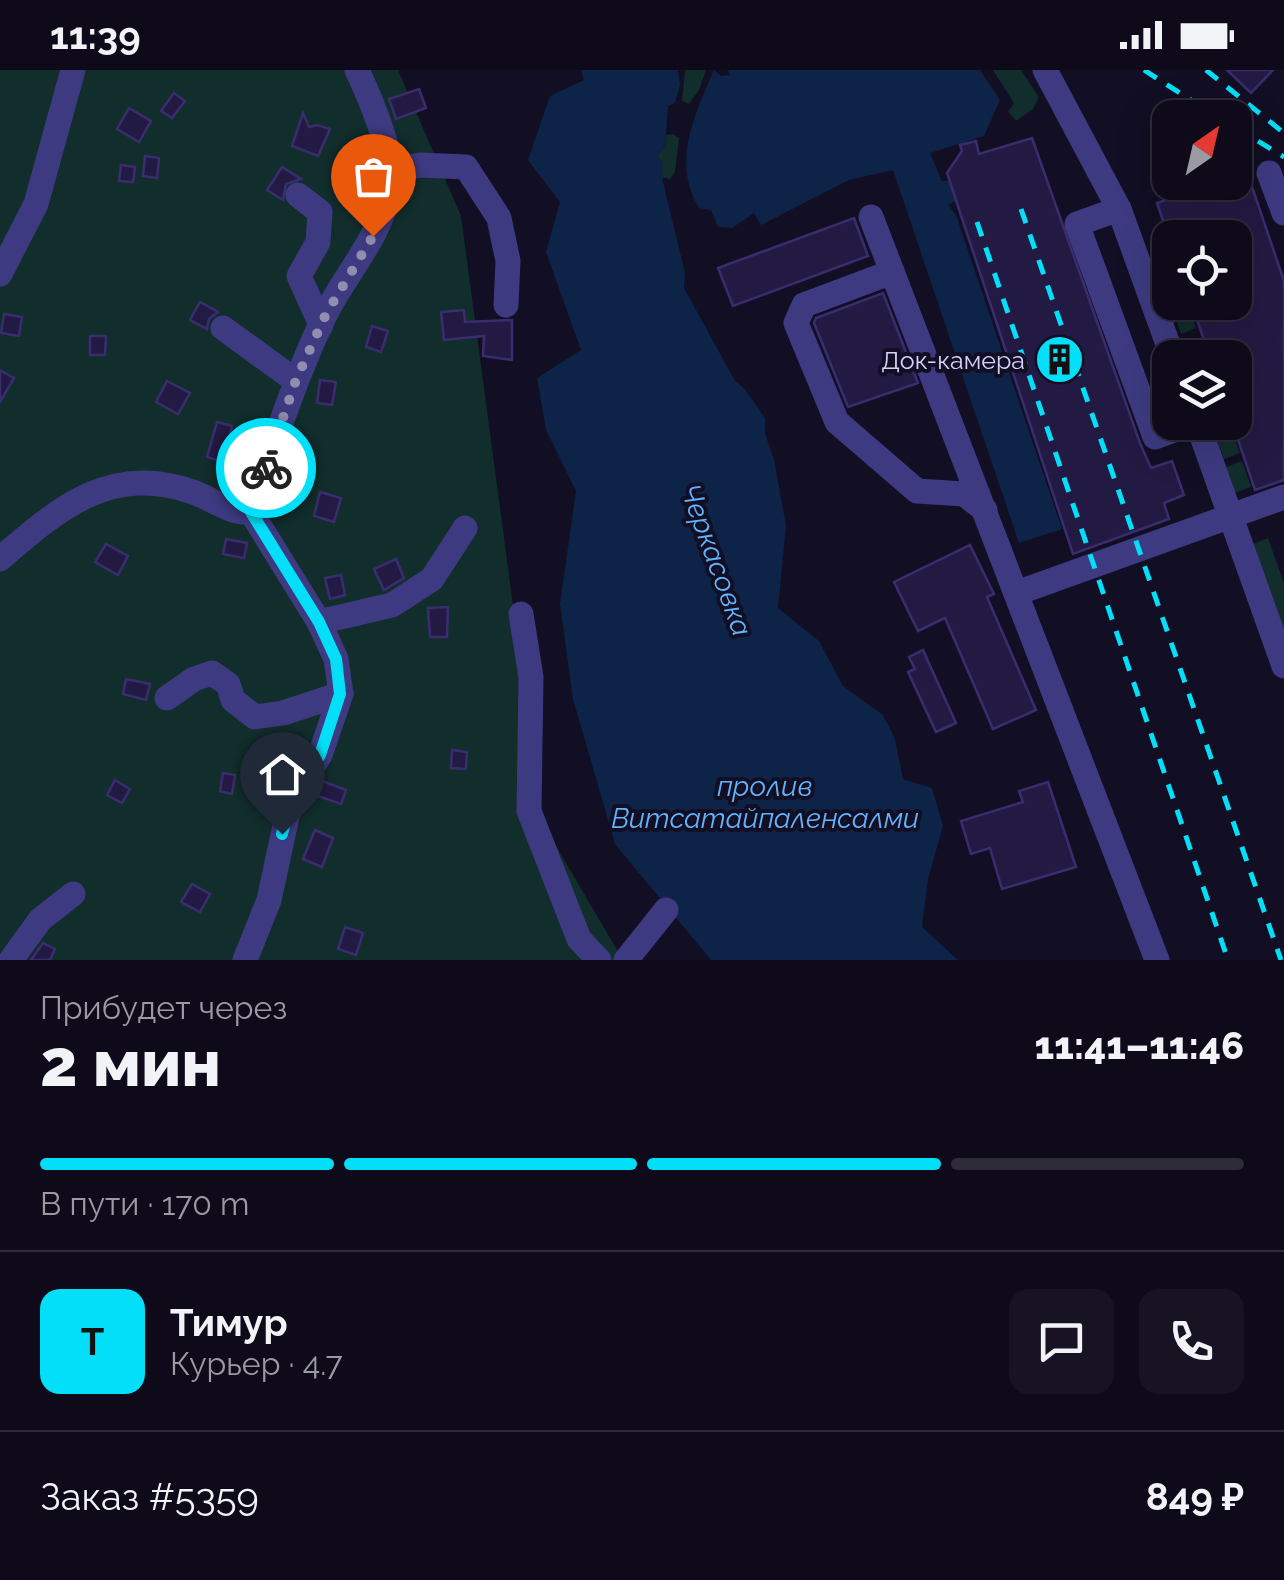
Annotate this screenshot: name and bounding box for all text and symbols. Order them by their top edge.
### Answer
text: 11:39 [50,13,141,58]
north arrow [1152,100,1252,200]
map controls [1152,100,1252,440]
pin [331,134,416,237]
icon: bag [346,149,401,204]
button: locate [1152,220,1252,320]
building icon: Док-камера [1034,334,1086,386]
button: layers [1152,340,1252,440]
place label: Док-камера [881,345,1025,375]
courier [216,418,316,518]
icon: bike [239,441,294,496]
water label: Черкасовка [673,480,759,640]
pin [240,732,325,835]
icon: home [255,747,310,802]
water label: пролив Витсатайпаленсалми [611,770,919,835]
text: Прибудет через [40,989,287,1026]
text: 11:41–11:46 [1034,1023,1244,1068]
text: 2 мин [40,1025,221,1101]
text: В пути · 170 m [40,1185,249,1222]
button: chat [1009,1289,1114,1394]
button: phone [1139,1289,1244,1394]
text: Тимур [170,1300,288,1345]
text: Т [81,1319,104,1364]
text: Курьер · 4.7 [170,1345,343,1382]
text: Заказ #5359 [40,1474,259,1519]
text: 849 ₽ [1146,1474,1244,1519]

